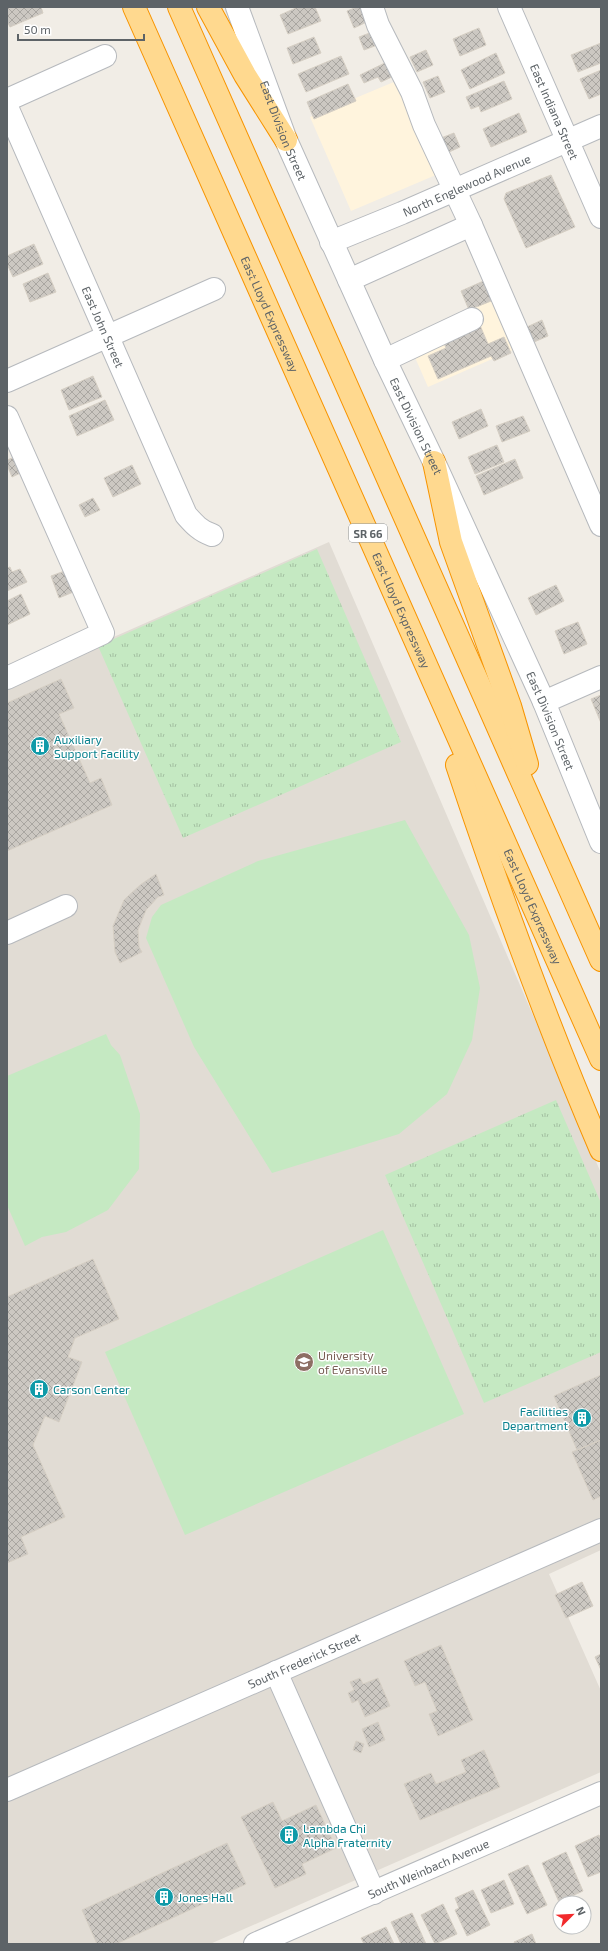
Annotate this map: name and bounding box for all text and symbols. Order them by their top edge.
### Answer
scale bar [18,16,144,42]
text: 50 m [24,22,51,36]
street label: East Indiana Street [528,61,582,162]
street label: East Division Street [258,79,310,183]
street label: North Englewood Avenue [400,151,532,219]
street label: East Lloyd Expressway [239,254,302,375]
street label: East John Street [79,284,128,370]
street label: East Division Street [387,375,446,477]
road number: SR 66 [349,524,387,542]
street label: East Lloyd Expressway [370,550,434,671]
street label: East Division Street [524,669,578,772]
place label: Auxiliary Support Facility [54,732,140,760]
building icon: Auxiliary Support Facility [29,735,51,757]
street label: East Lloyd Expressway [501,846,565,967]
place label: University of Evansville [318,1348,387,1376]
school or university icon: University of Evansville [293,1351,315,1373]
building icon: Carson Center [28,1378,50,1400]
place label: Carson Center [53,1382,130,1396]
place label: Facilities Department [502,1404,568,1432]
building icon: Facilities Department [571,1407,593,1429]
street label: South Frederick Street [246,1629,362,1691]
place label: Lambda Chi Alpha Fraternity [303,1821,392,1849]
building icon: Lambda Chi Alpha Fraternity [278,1824,300,1846]
street label: South Weinbach Avenue [365,1836,491,1901]
building icon: Jones Hall [153,1886,175,1908]
place label: Jones Hall [178,1890,233,1904]
north arrow [552,1895,592,1935]
text: N [574,1904,589,1917]

